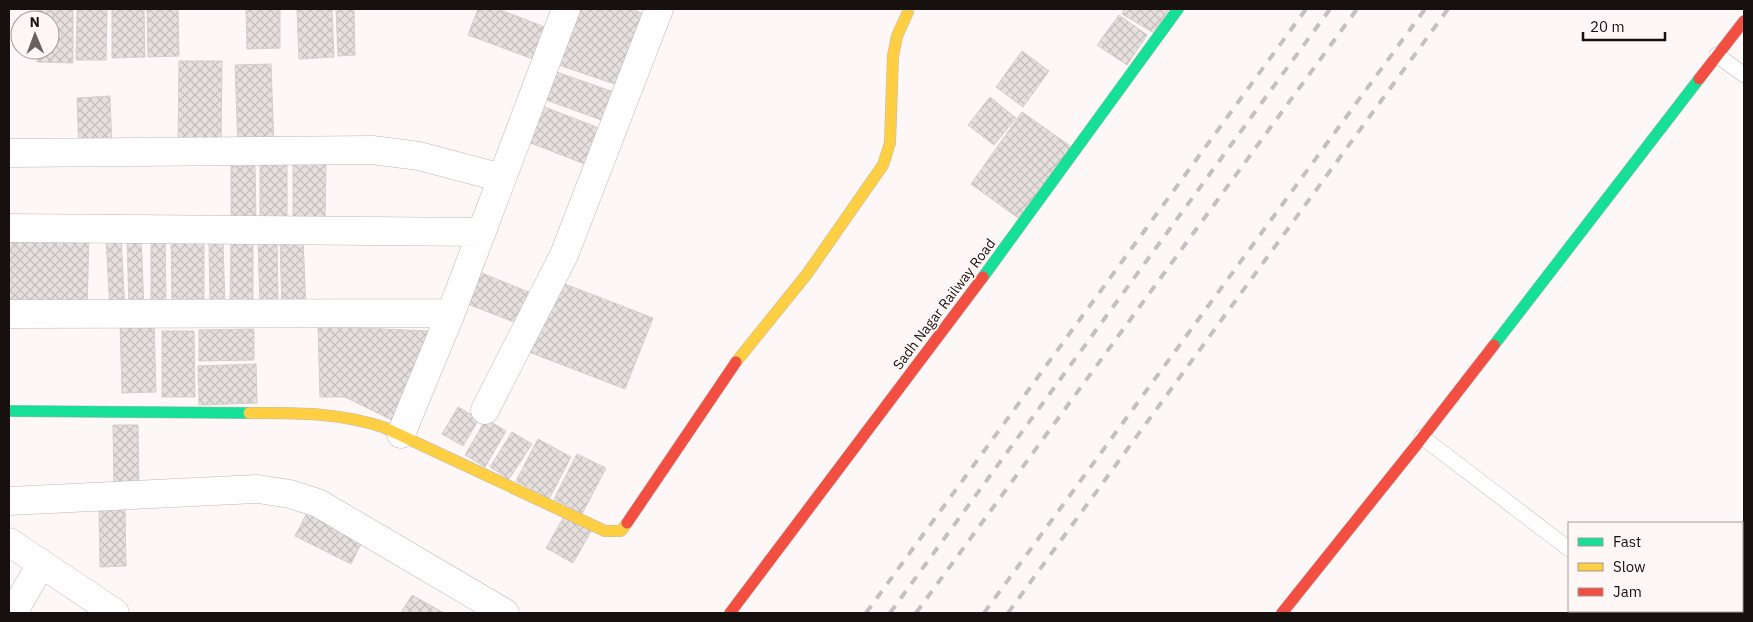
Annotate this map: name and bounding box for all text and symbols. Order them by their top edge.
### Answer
north arrow [10,10,60,60]
scale bar [1583,10,1666,42]
text: N [30,13,40,31]
text: 20 m [1590,17,1625,36]
street label: Sadh Nagar Railway Road [889,235,999,373]
legend [1568,522,1743,612]
text: Fast [1613,532,1641,551]
text: Slow [1613,557,1646,576]
text: Jam [1613,582,1642,601]

